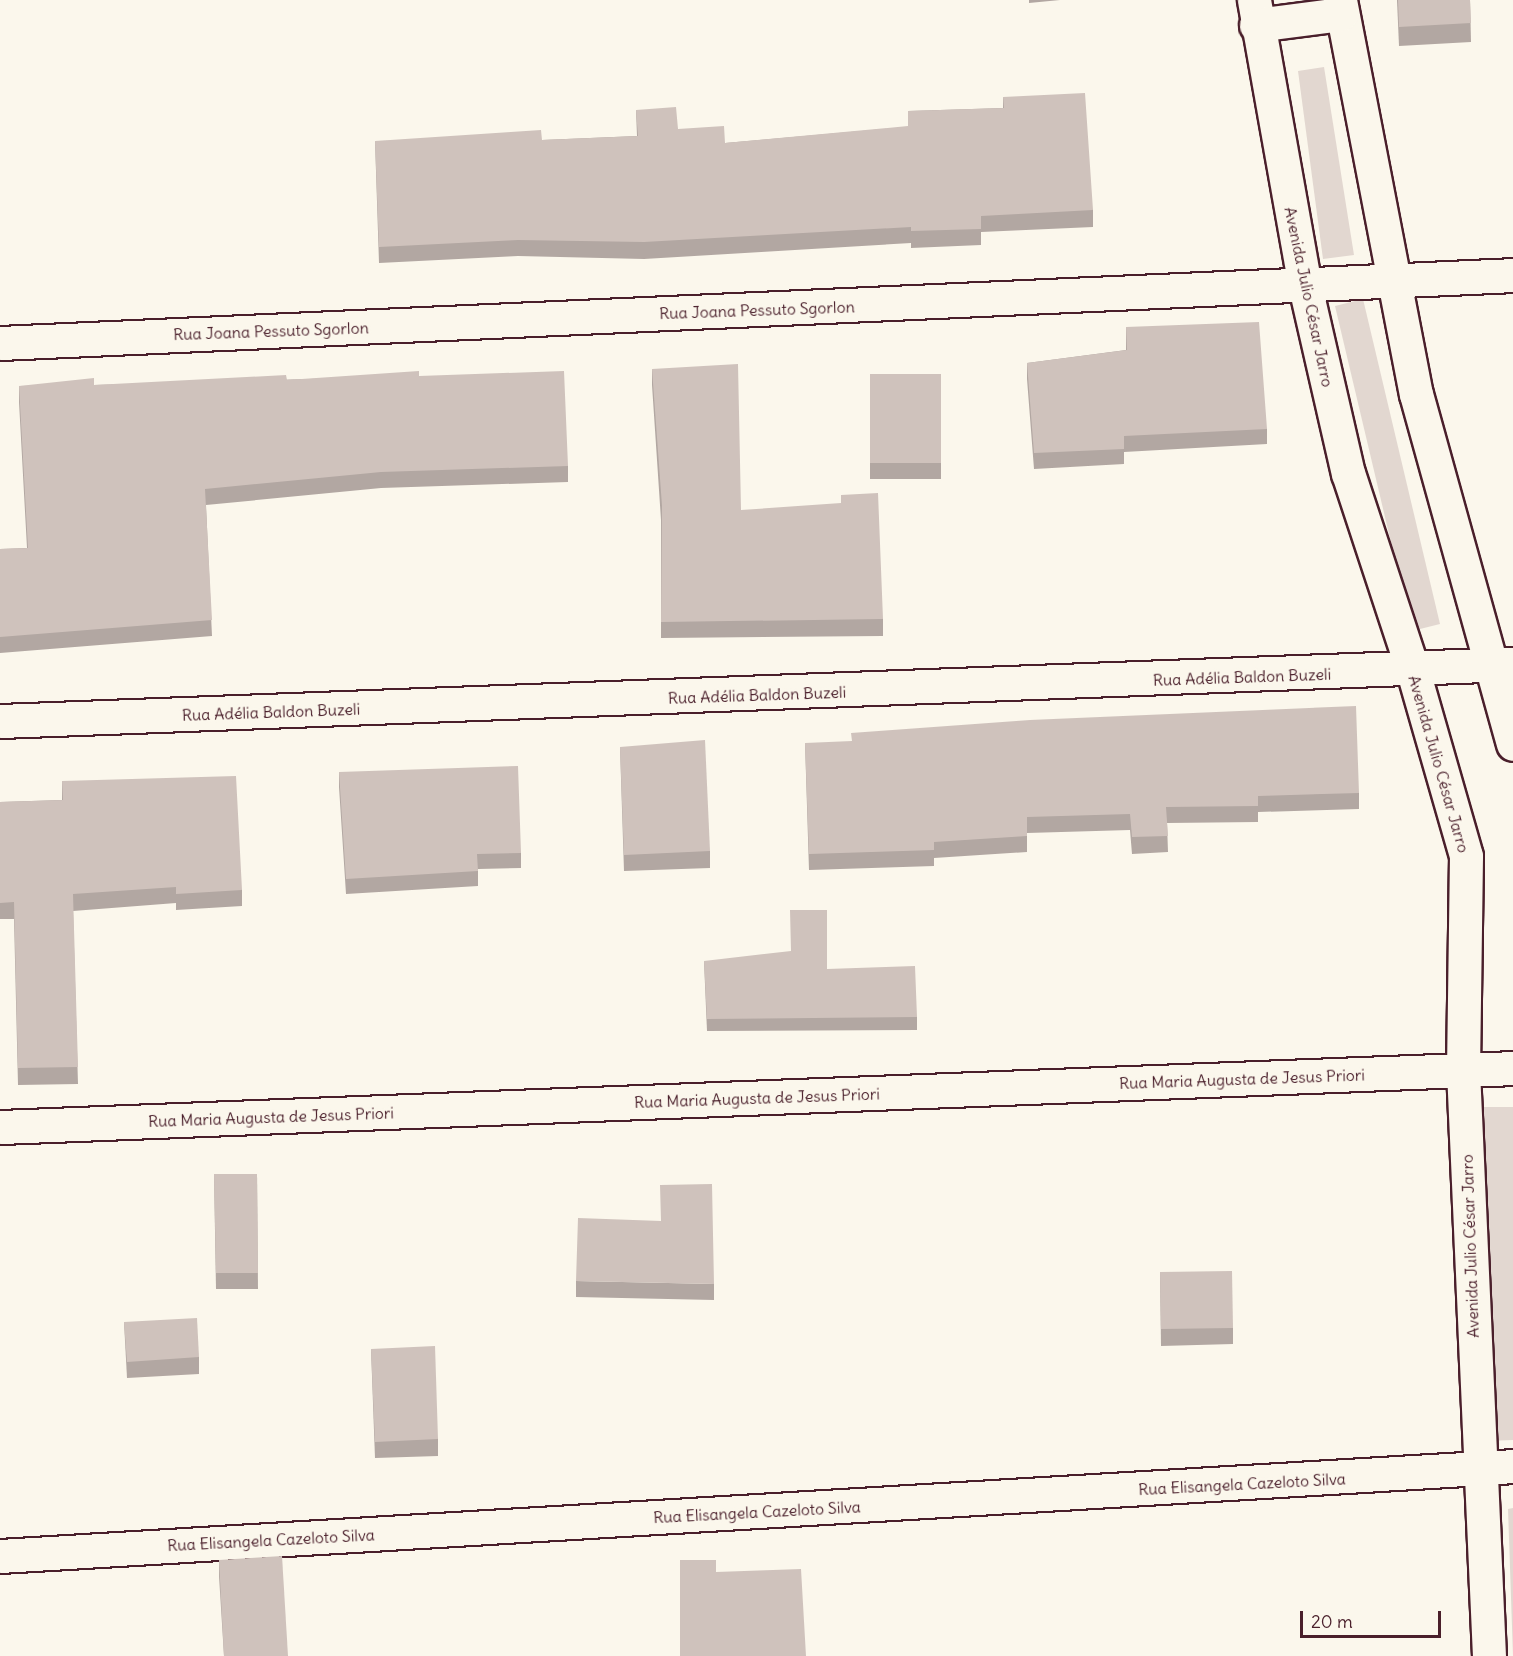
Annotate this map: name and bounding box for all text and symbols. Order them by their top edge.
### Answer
street label: Avenida Julio César Jarro [1281,205,1337,389]
street label: Rua Joana Pessuto Sgorlon [659,297,855,323]
street label: Rua Joana Pessuto Sgorlon [173,318,369,344]
street label: Rua Adélia Baldon Buzeli [1153,664,1331,690]
street label: Avenida Julio César Jarro [1404,673,1474,855]
street label: Rua Adélia Baldon Buzeli [668,682,846,708]
street label: Rua Adélia Baldon Buzeli [182,699,360,725]
street label: Rua Maria Augusta de Jesus Priori [1119,1065,1365,1093]
street label: Rua Maria Augusta de Jesus Priori [634,1084,880,1112]
street label: Rua Maria Augusta de Jesus Priori [148,1103,394,1131]
street label: Avenida Julio César Jarro [1457,1154,1483,1338]
street label: Rua Elisangela Cazeloto Silva [1138,1469,1346,1499]
street label: Rua Elisangela Cazeloto Silva [653,1497,861,1527]
street label: Rua Elisangela Cazeloto Silva [167,1525,375,1555]
scale bar [1303,1599,1444,1637]
text: 20 m [1311,1610,1353,1633]

